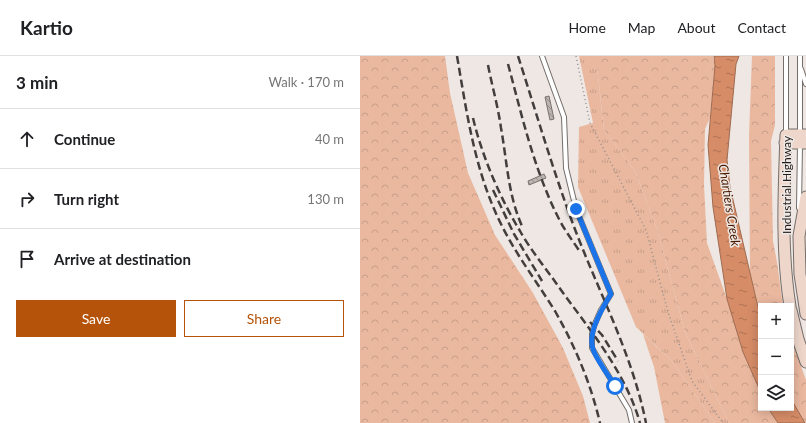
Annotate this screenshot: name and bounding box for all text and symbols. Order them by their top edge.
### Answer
text: Kartio [20,16,73,39]
text: Home [568,19,606,36]
text: Map [628,19,655,36]
text: About [677,19,715,36]
text: Contact [737,19,786,36]
text: 3 min [16,72,58,93]
text: Walk · 170 m [268,74,344,90]
icon: ahead [16,128,38,150]
text: Continue [54,130,115,148]
text: 40 m [315,131,344,147]
street label: Industrial Highway [779,135,794,234]
water label: Chartiers Creek [716,163,745,248]
icon: right [16,188,38,210]
text: Turn right [54,190,119,208]
text: 130 m [307,191,344,207]
route end [567,200,585,218]
icon: arrive [16,248,38,270]
text: Arrive at destination [54,250,191,268]
button: Save [16,300,176,337]
button: Share [184,300,344,337]
map controls [758,303,794,411]
button: + [758,303,794,339]
button: − [758,339,794,375]
button: layers [758,375,794,411]
route start [606,377,624,395]

